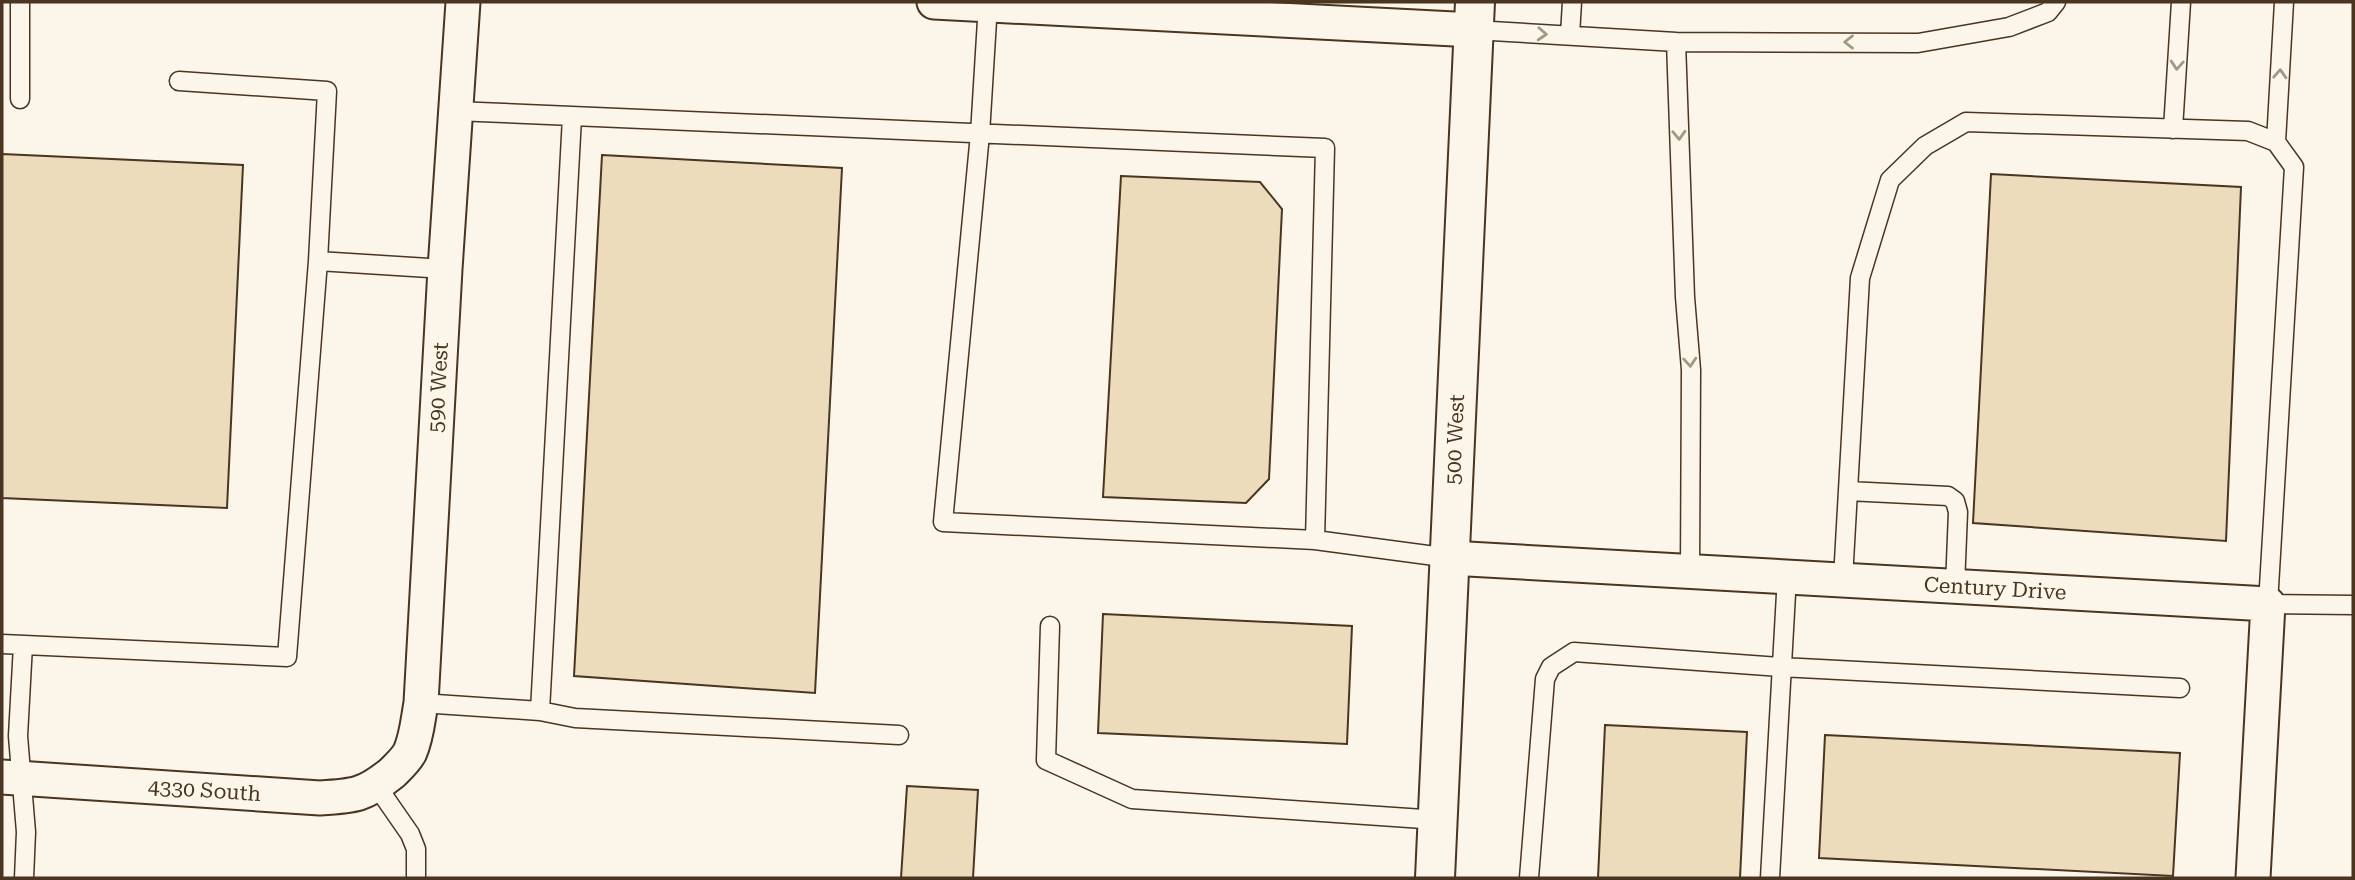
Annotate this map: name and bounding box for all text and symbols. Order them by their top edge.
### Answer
one-way arrow [1537,26,1548,41]
one-way arrow [1844,35,1855,50]
one-way arrow [2170,60,2185,71]
one-way arrow [2272,68,2287,79]
one-way arrow [1672,130,1687,141]
street label: 590 West [424,342,453,433]
one-way arrow [1682,357,1697,368]
street label: 500 West [1441,394,1469,485]
street label: Century Drive [1923,573,2067,605]
street label: 4330 South [147,775,262,806]

